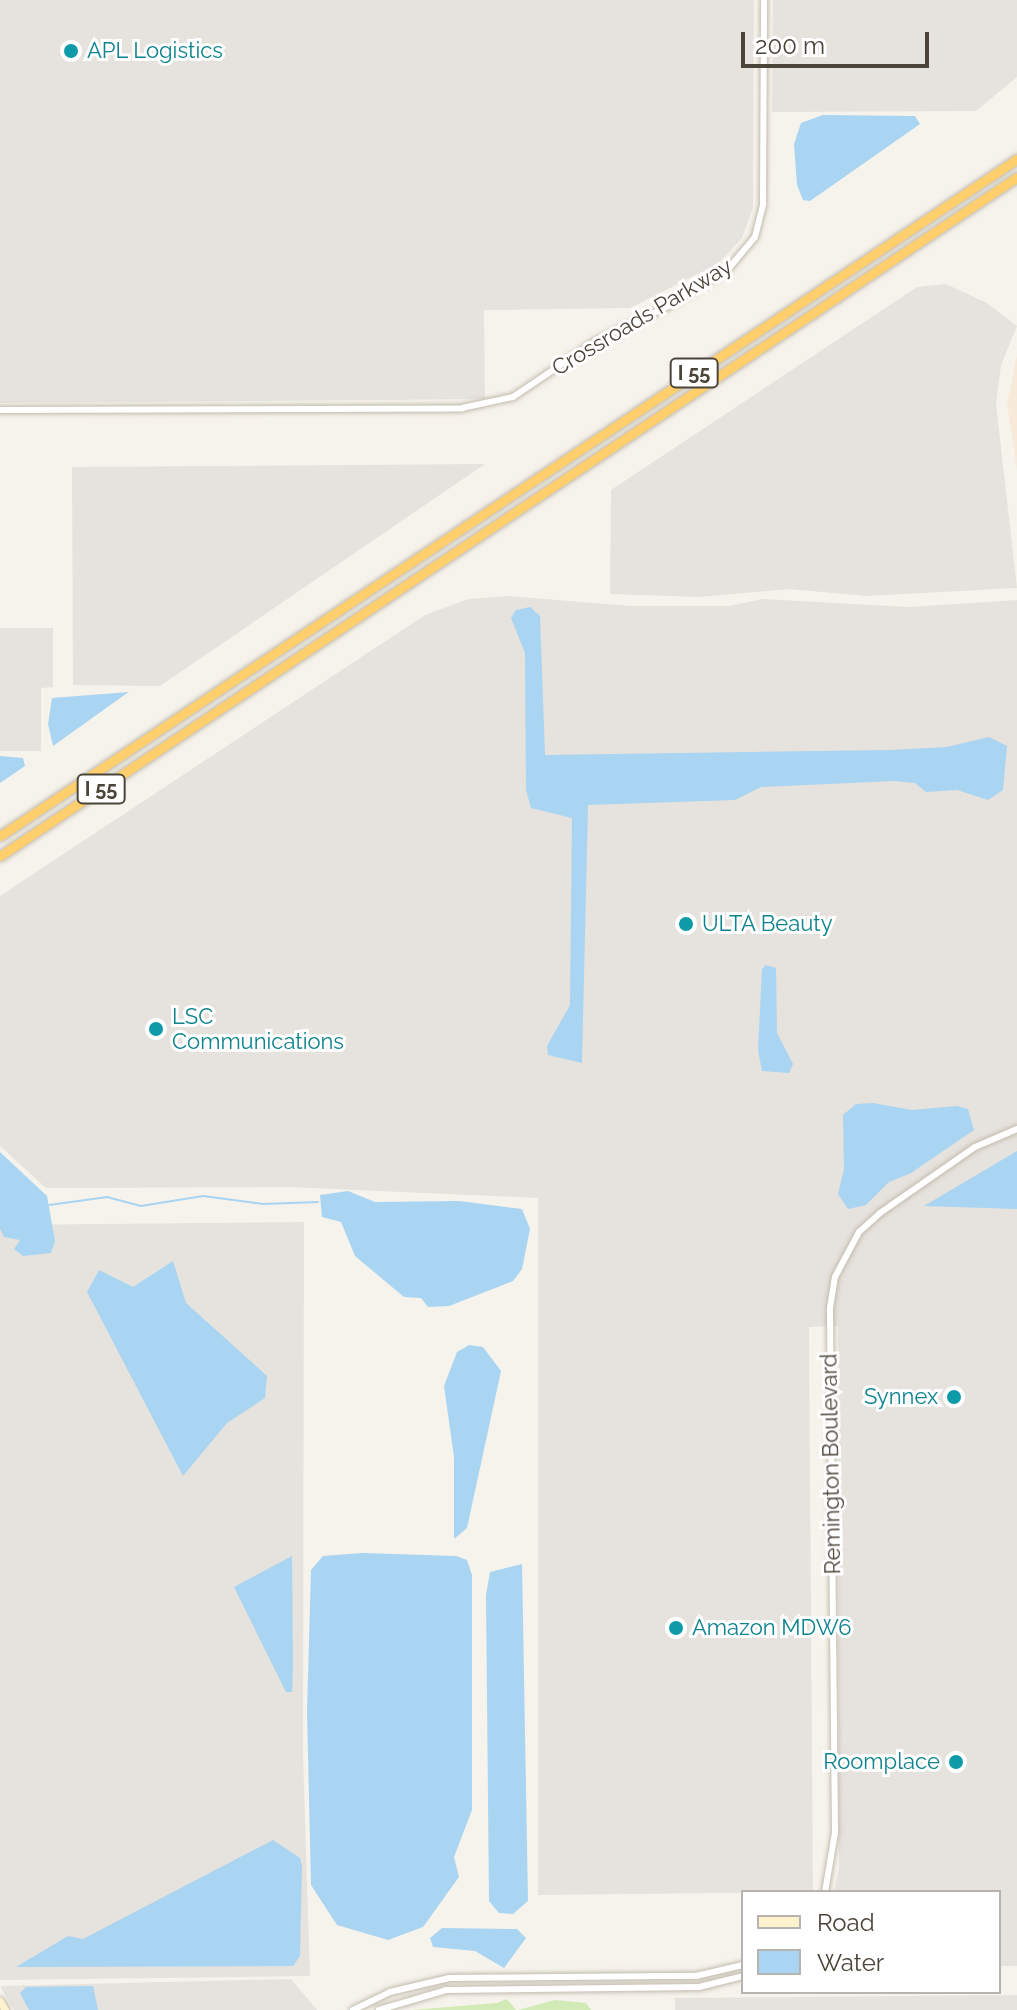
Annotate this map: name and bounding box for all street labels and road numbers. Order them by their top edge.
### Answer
street label: Crossroads Parkway [547,253,737,381]
road number: I 55 [668,357,720,389]
road number: I 55 [75,773,127,805]
street label: Remington Boulevard [816,1353,846,1575]

